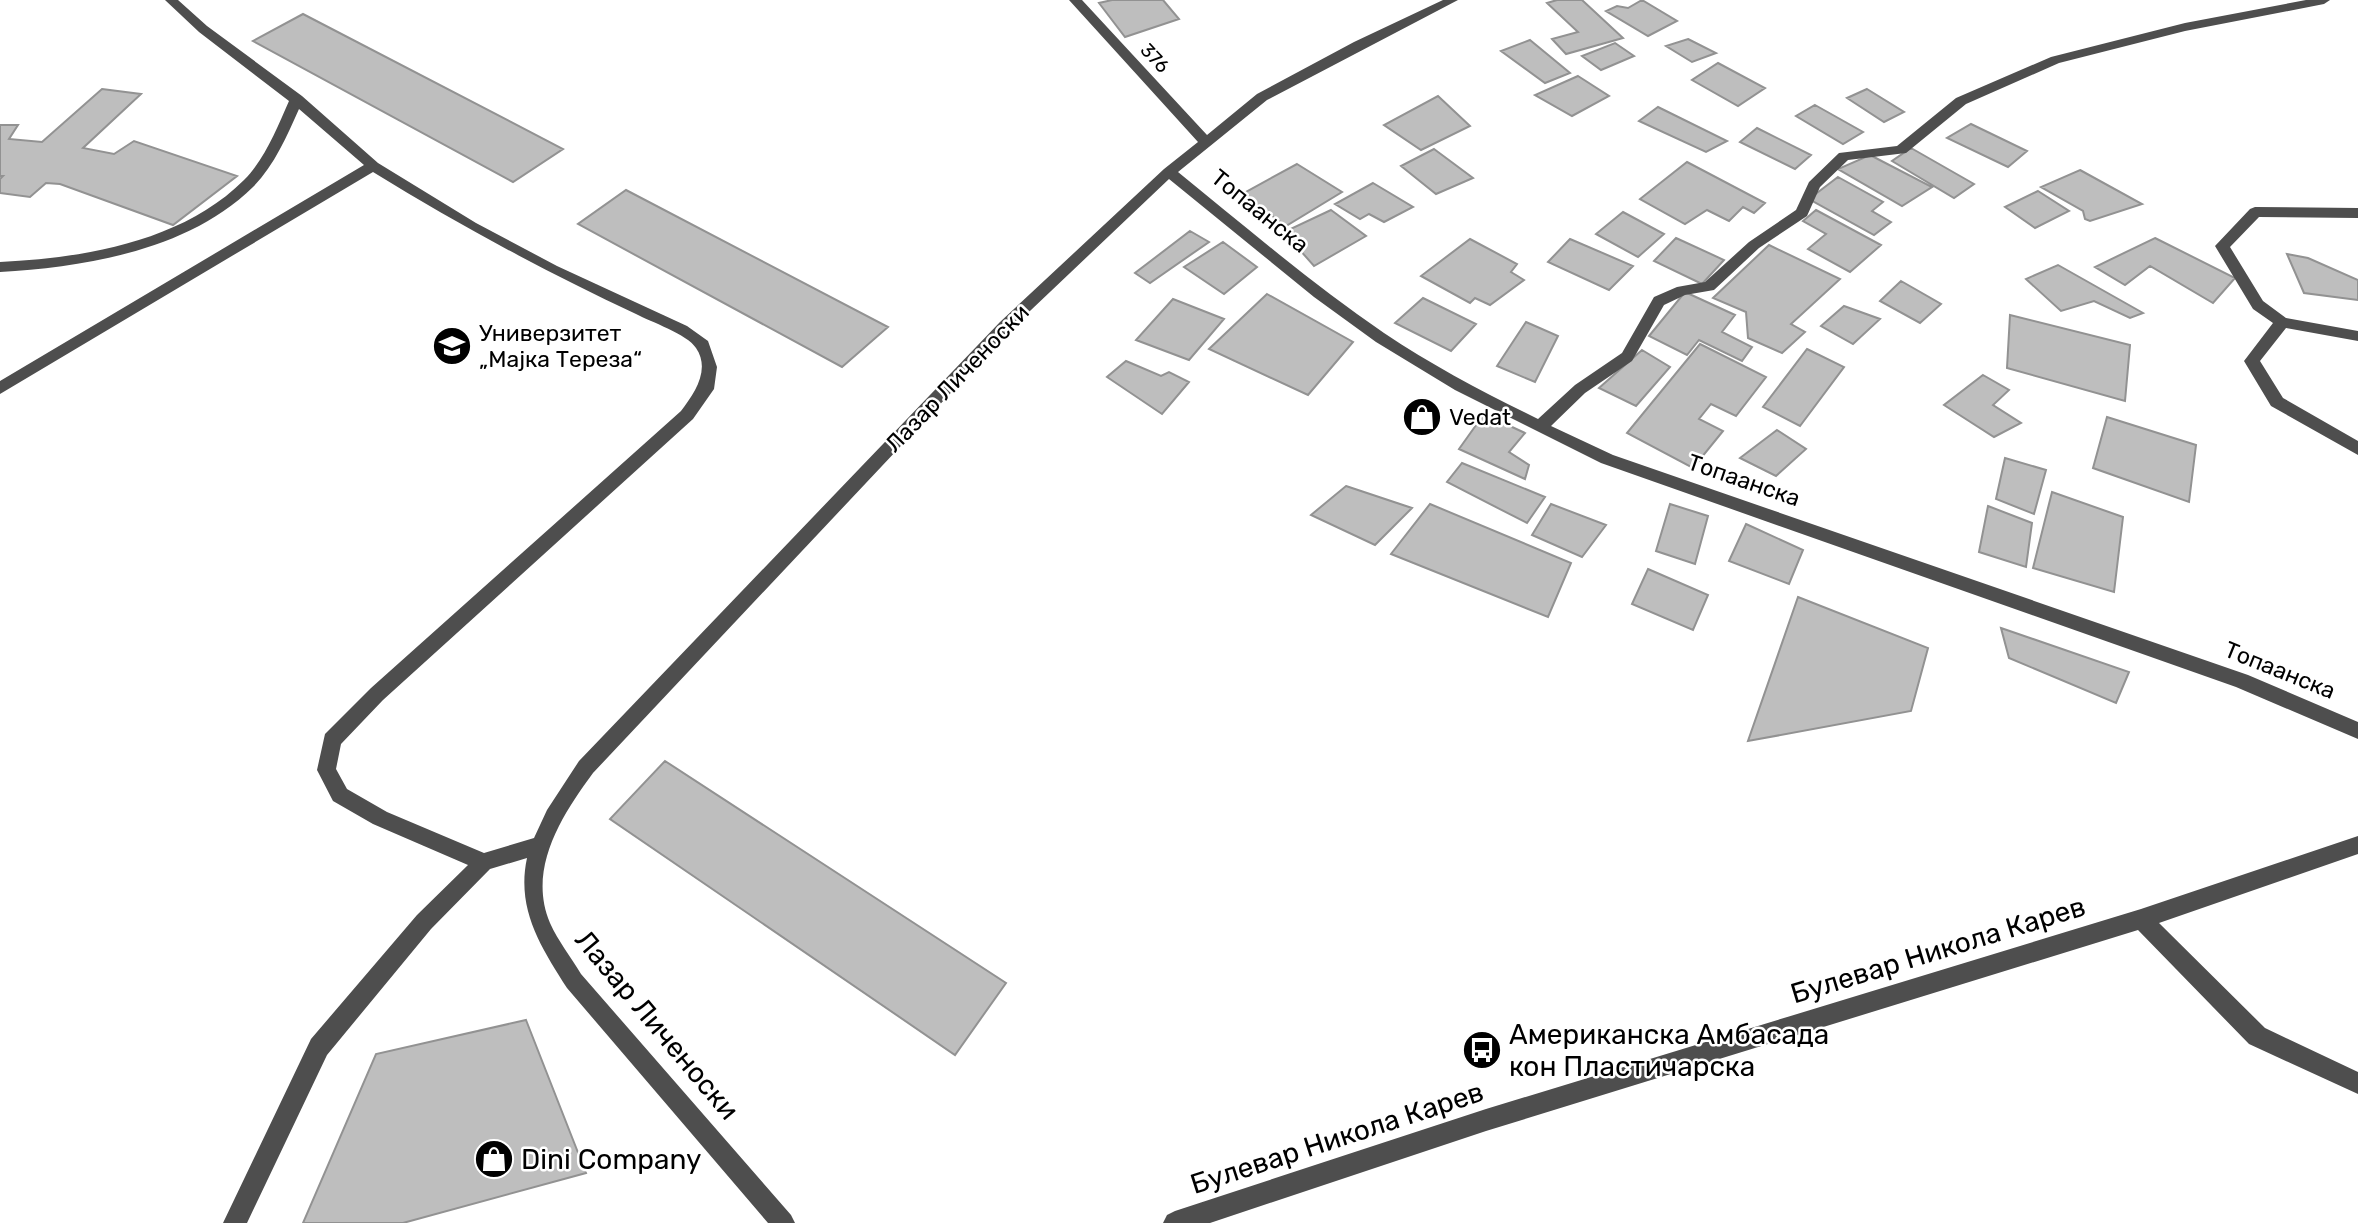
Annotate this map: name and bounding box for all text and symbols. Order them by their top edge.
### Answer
street label: 376 [1136,38,1174,78]
street label: Топаанска [1206,163,1314,259]
street label: Лазар Личеноски [879,298,1035,458]
place label: Универзитет „Мајка Тереза“ [479,319,642,373]
school or university icon: Универзитет „Мајка Тереза“ [431,325,473,367]
shop icon: Vedat [1401,396,1443,438]
place label: Vedat [1449,403,1511,431]
street label: Топаанска [1684,448,1804,512]
street label: Топаанска [2220,635,2340,705]
street label: Булевар Никола Карев [1787,889,2089,1011]
street label: Лазар Личеноски [568,924,746,1126]
place label: Американска Амбасада кон Пластичарска [1509,1018,1829,1083]
bus stop icon: Американска Амбасада кон Пластичарска [1461,1029,1503,1071]
street label: Булевар Никола Карев [1186,1075,1488,1201]
shop icon: Dini Company [473,1138,515,1180]
place label: Dini Company [521,1143,701,1176]

